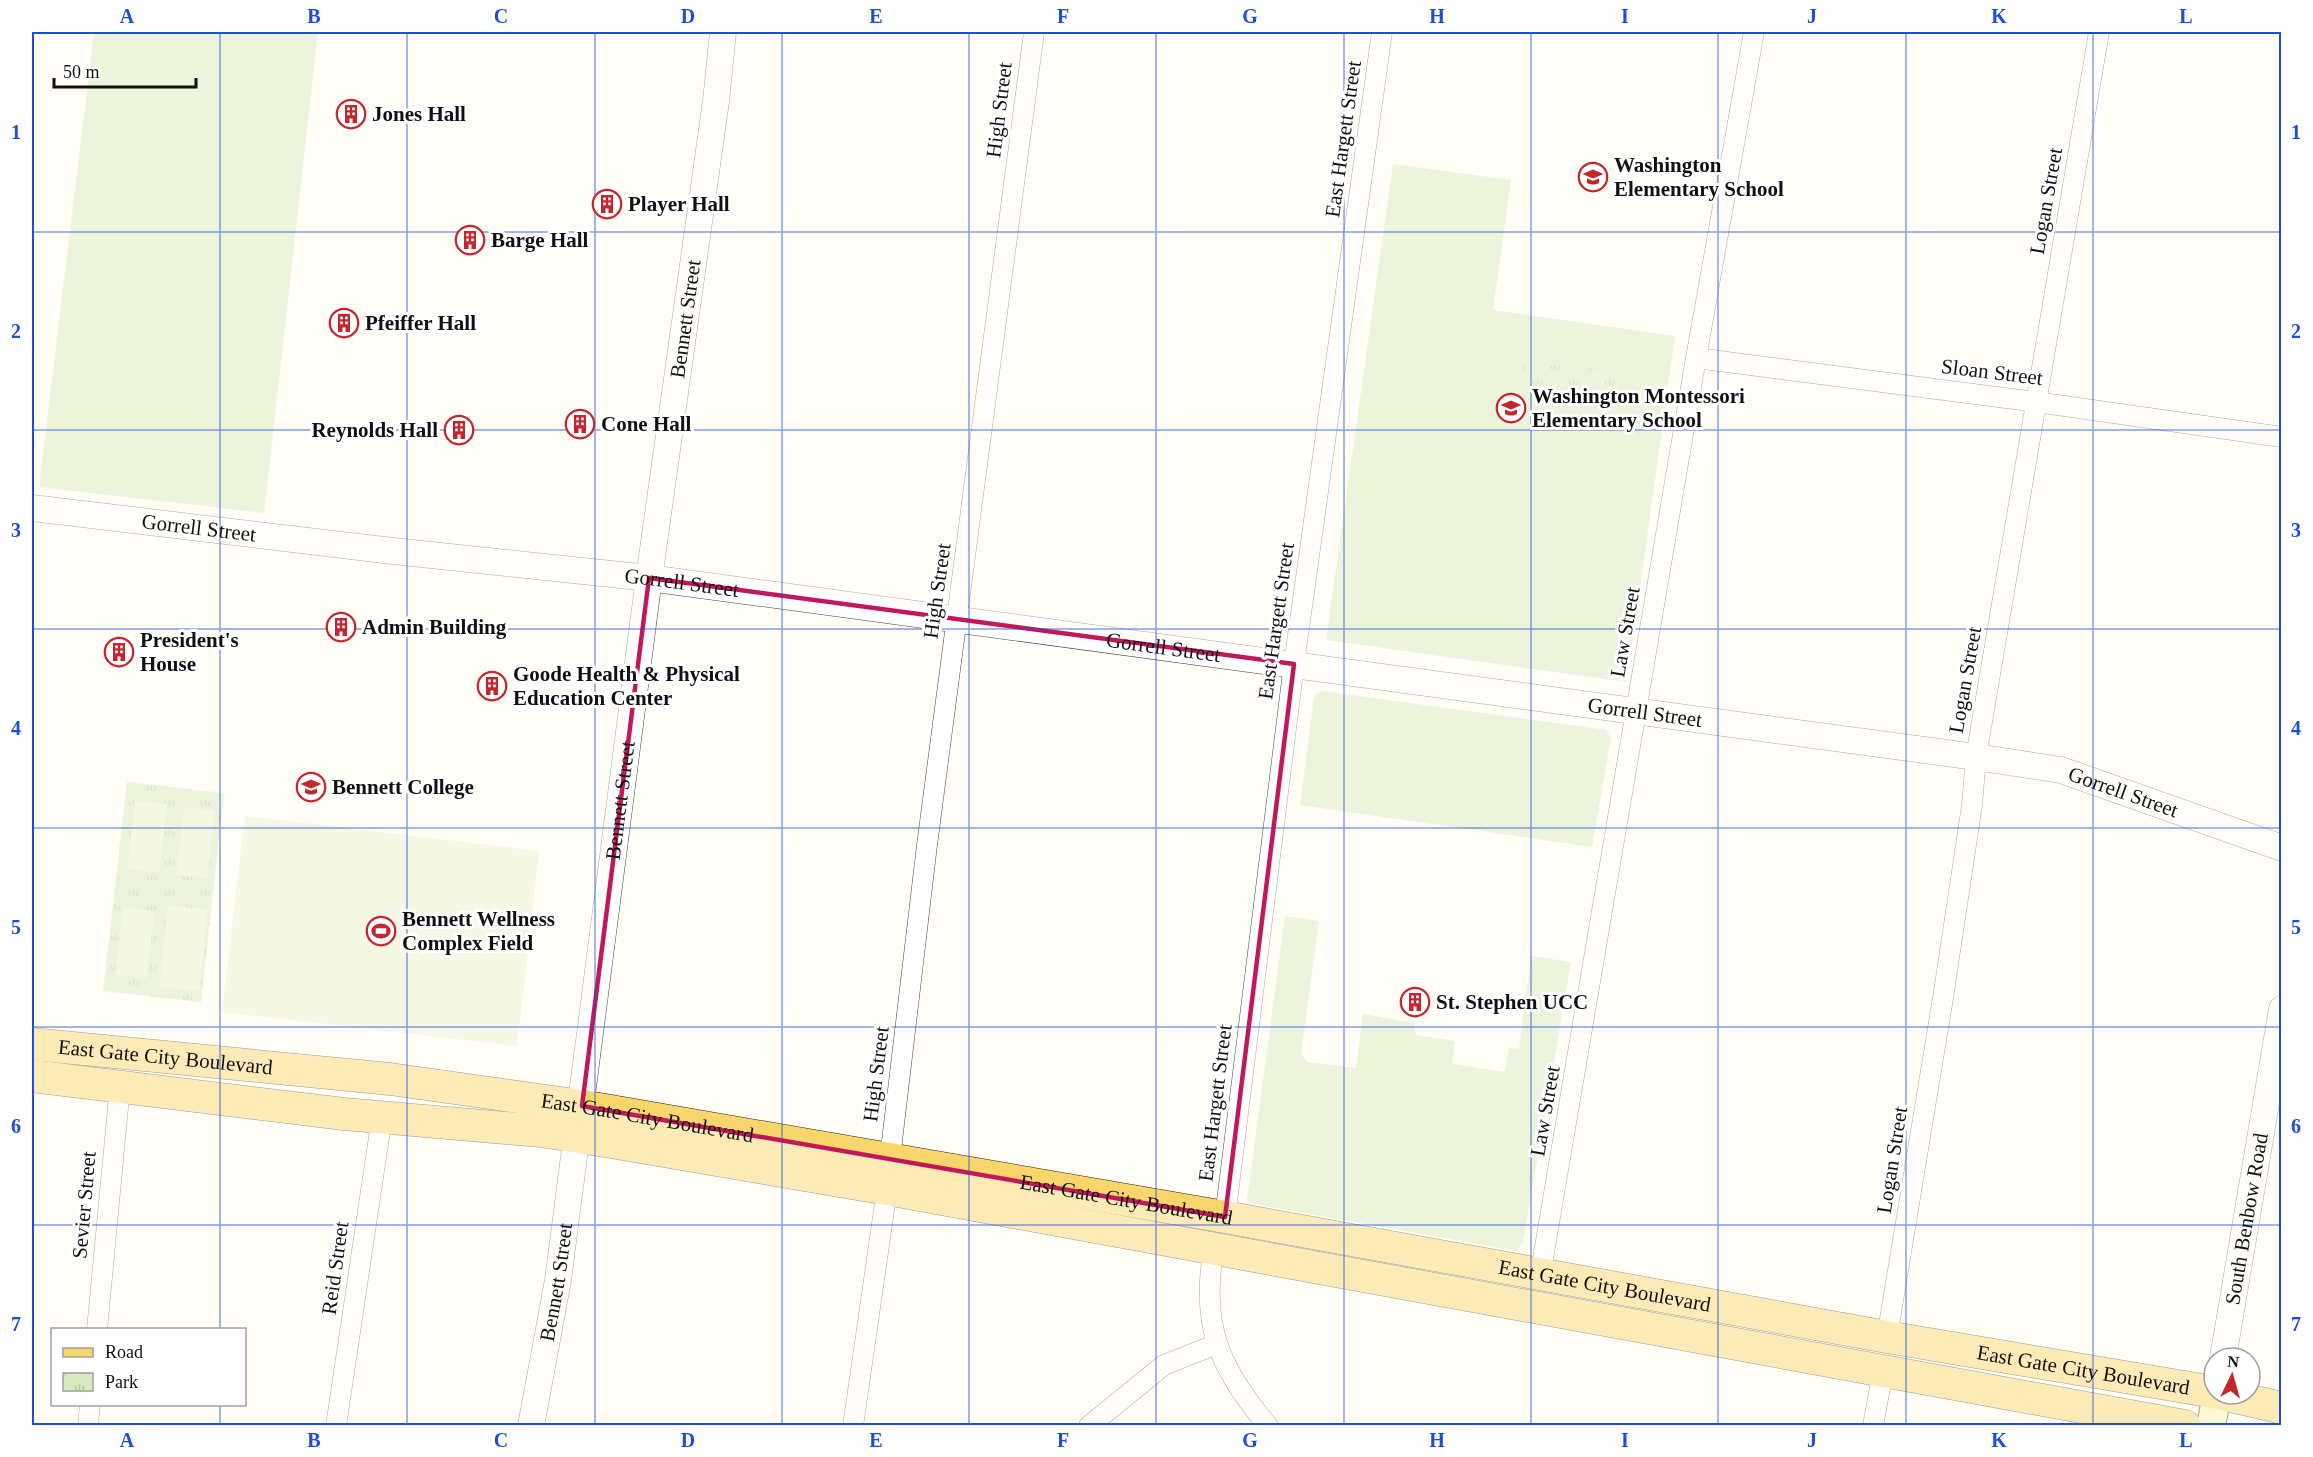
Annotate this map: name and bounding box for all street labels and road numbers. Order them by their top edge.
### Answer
street label: East Hargett Street [1320,59,1366,219]
street label: High Street [981,61,1017,159]
street label: Logan Street [2025,146,2067,256]
street label: Bennett Street [665,258,706,380]
street label: Sloan Street [1940,354,2044,390]
street label: Gorrell Street [140,509,257,547]
street label: East Hargett Street [1253,541,1299,701]
street label: High Street [918,542,956,640]
street label: Gorrell Street [623,563,740,602]
street label: Law Street [1605,585,1645,679]
street label: Logan Street [1944,625,1986,735]
street label: Gorrell Street [1105,628,1222,667]
street label: Gorrell Street [1586,693,1704,732]
street label: Bennett Street [601,739,640,861]
street label: Gorrell Street [2065,762,2182,822]
street label: East Hargett Street [1193,1023,1237,1183]
street label: High Street [858,1025,894,1123]
street label: East Gate City Boulevard [57,1035,274,1080]
street label: Law Street [1525,1064,1565,1158]
street label: East Gate City Boulevard [539,1088,756,1148]
street label: Logan Street [1872,1105,1912,1215]
street label: South Benbow Road [2220,1131,2273,1307]
street label: Sevier Street [67,1150,101,1260]
street label: East Gate City Boulevard [1018,1170,1235,1230]
street label: Reid Street [317,1220,353,1316]
street label: Bennett Street [535,1221,577,1343]
street label: East Gate City Boulevard [1497,1255,1713,1317]
street label: East Gate City Boulevard [1975,1340,2192,1400]

